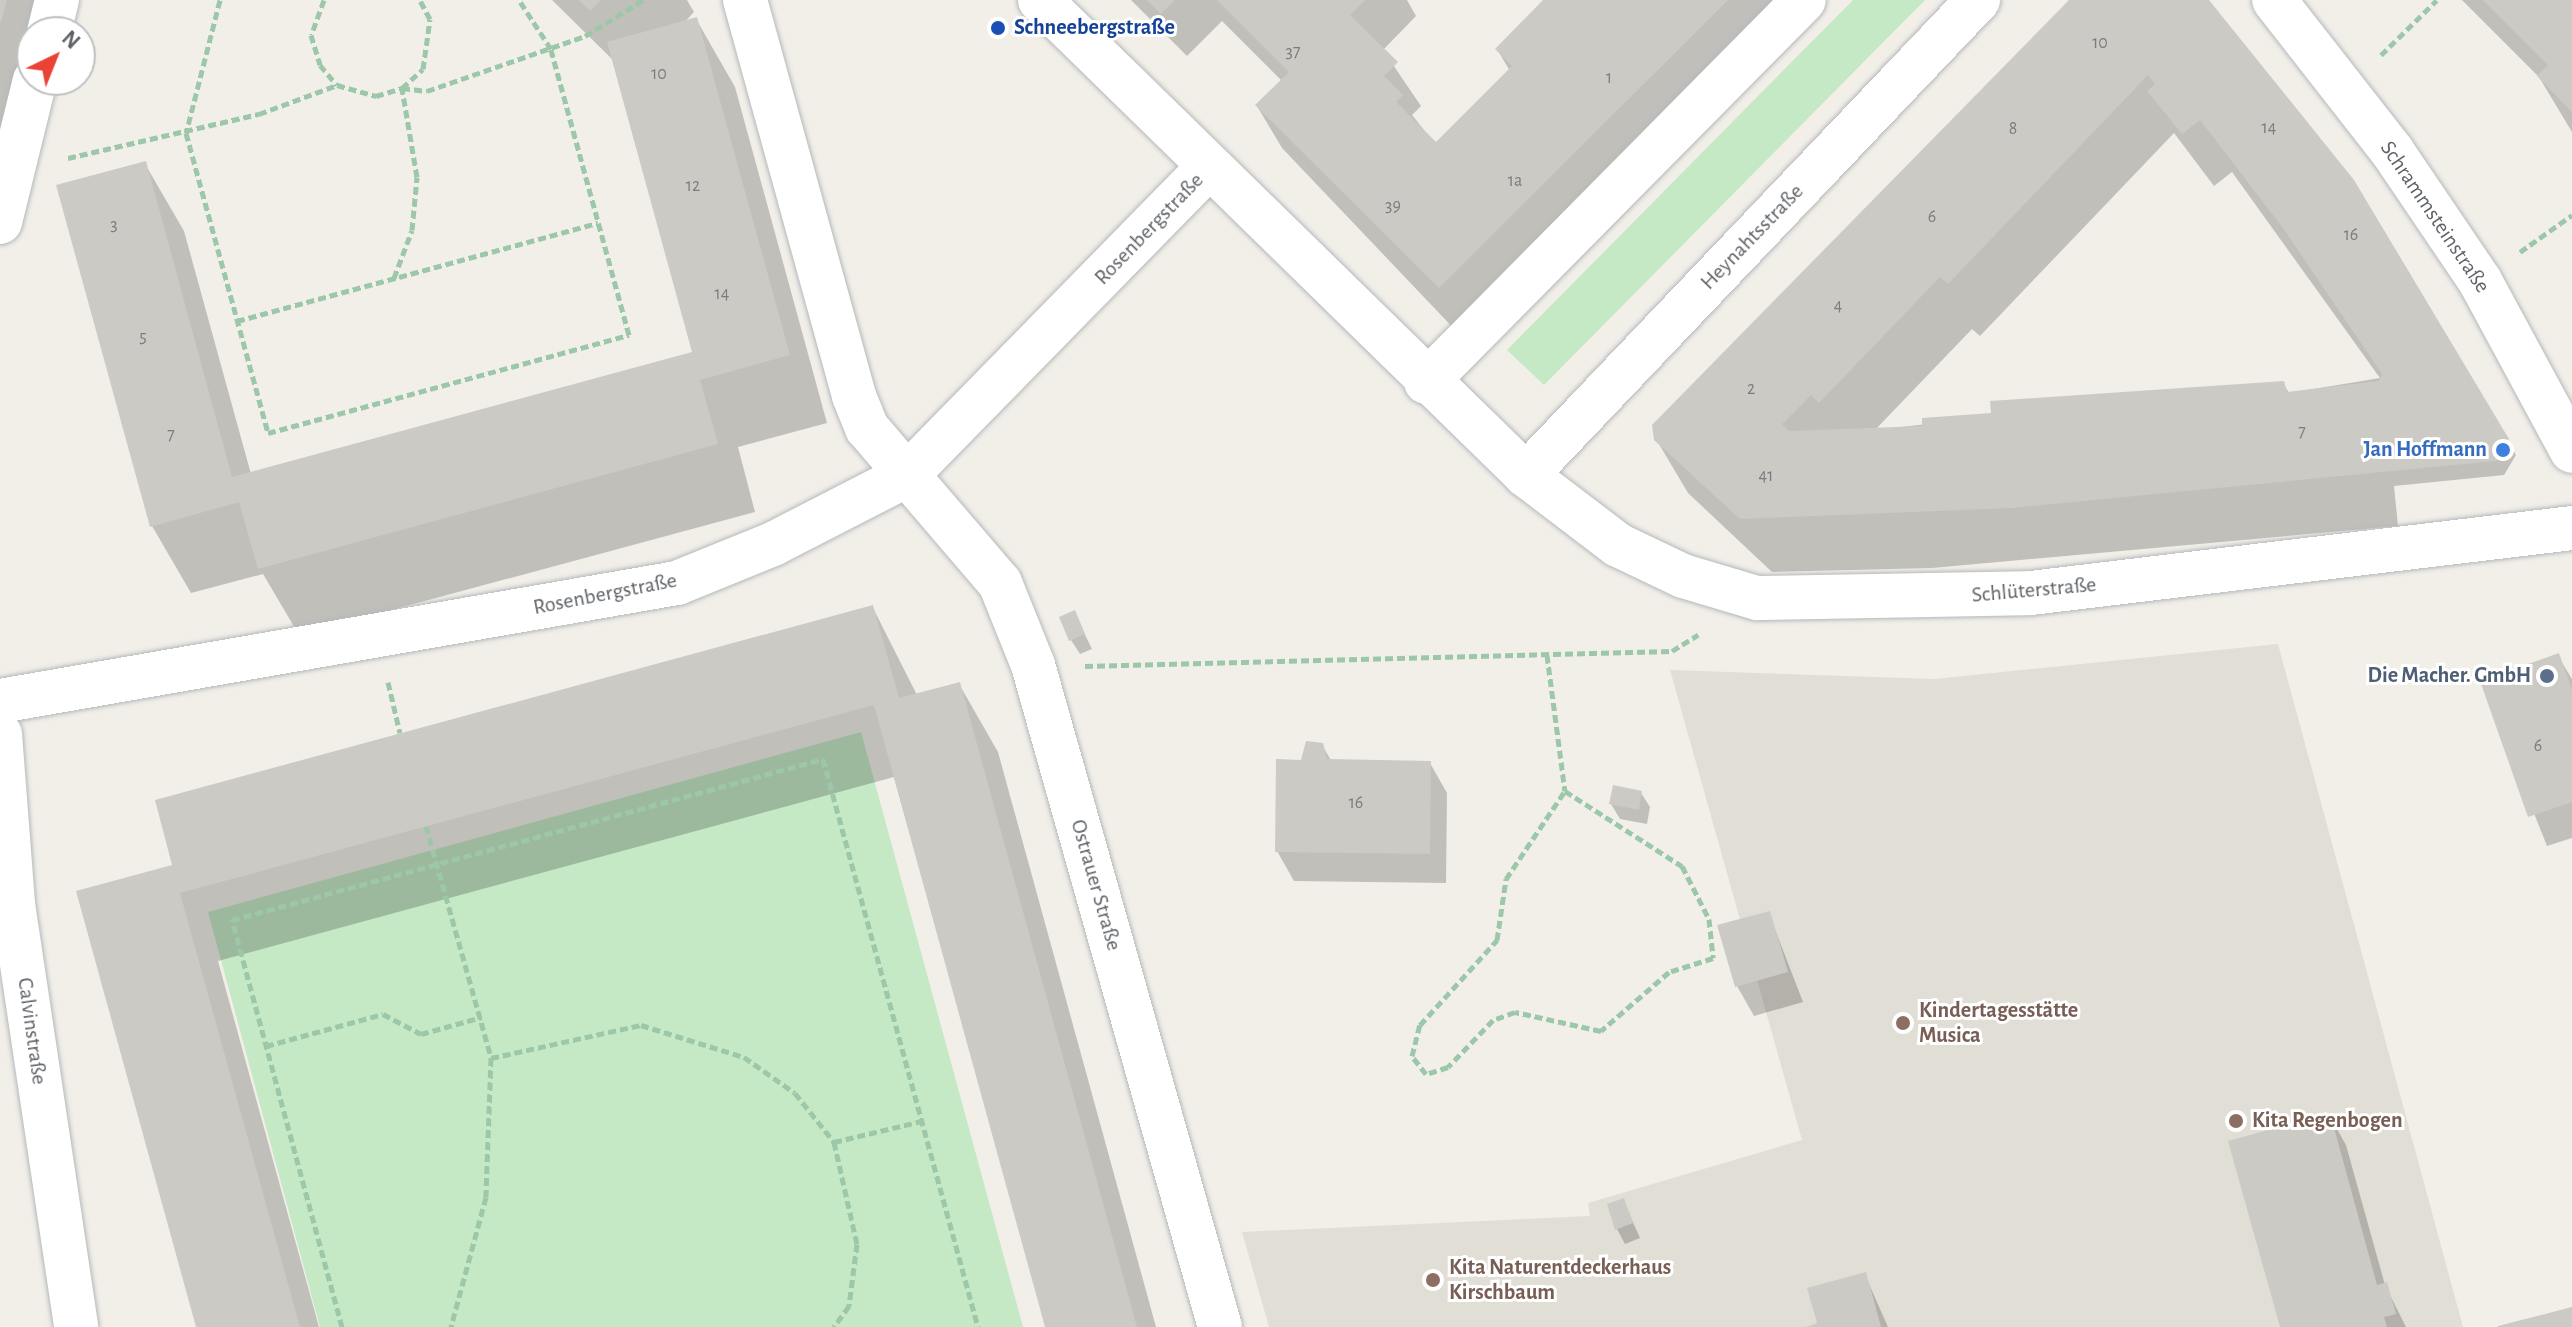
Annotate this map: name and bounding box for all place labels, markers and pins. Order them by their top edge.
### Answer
place label: Schneebergstraße [1014,15,1175,41]
marker: Schneebergstraße [989,19,1007,37]
place label: Jan Hoffmann [2364,437,2487,463]
marker: Jan Hoffmann [2494,441,2512,459]
place label: Die Macher. GmbH [2367,663,2531,689]
marker: Die Macher. GmbH [2538,667,2556,685]
place label: Kindertagesstätte Musica [1919,997,2078,1048]
marker: Kindertagesstätte Musica [1894,1014,1912,1032]
place label: Kita Regenbogen [2252,1108,2403,1134]
marker: Kita Regenbogen [2227,1112,2245,1130]
place label: Kita Naturentdeckerhaus Kirschbaum [1449,1254,1671,1306]
marker: Kita Naturentdeckerhaus Kirschbaum [1424,1271,1442,1289]

